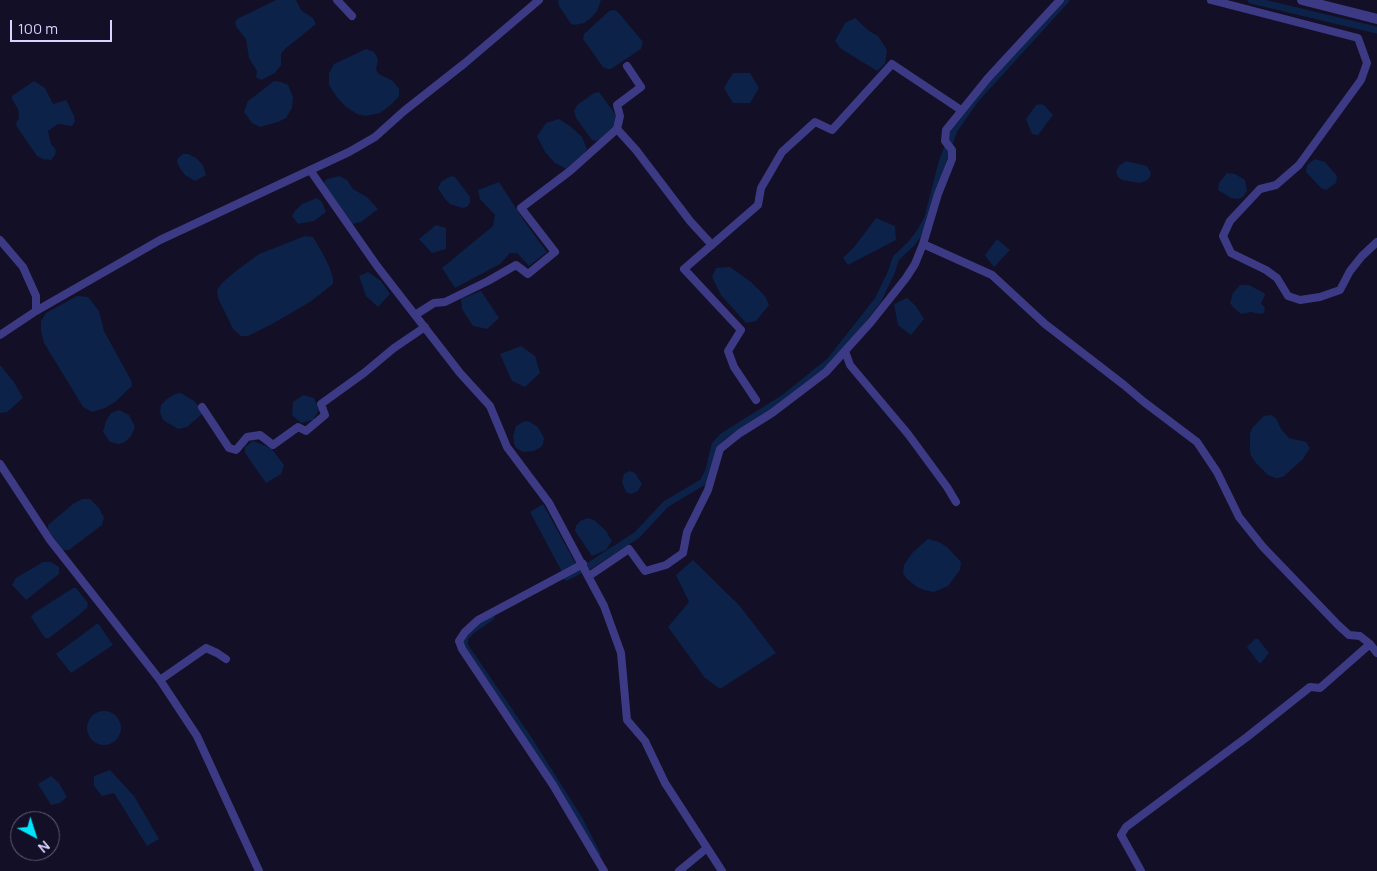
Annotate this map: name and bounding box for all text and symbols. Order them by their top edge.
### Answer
scale bar [12,10,115,42]
text: 100 m [18,18,58,39]
north arrow [10,811,60,861]
text: N [34,837,54,858]

